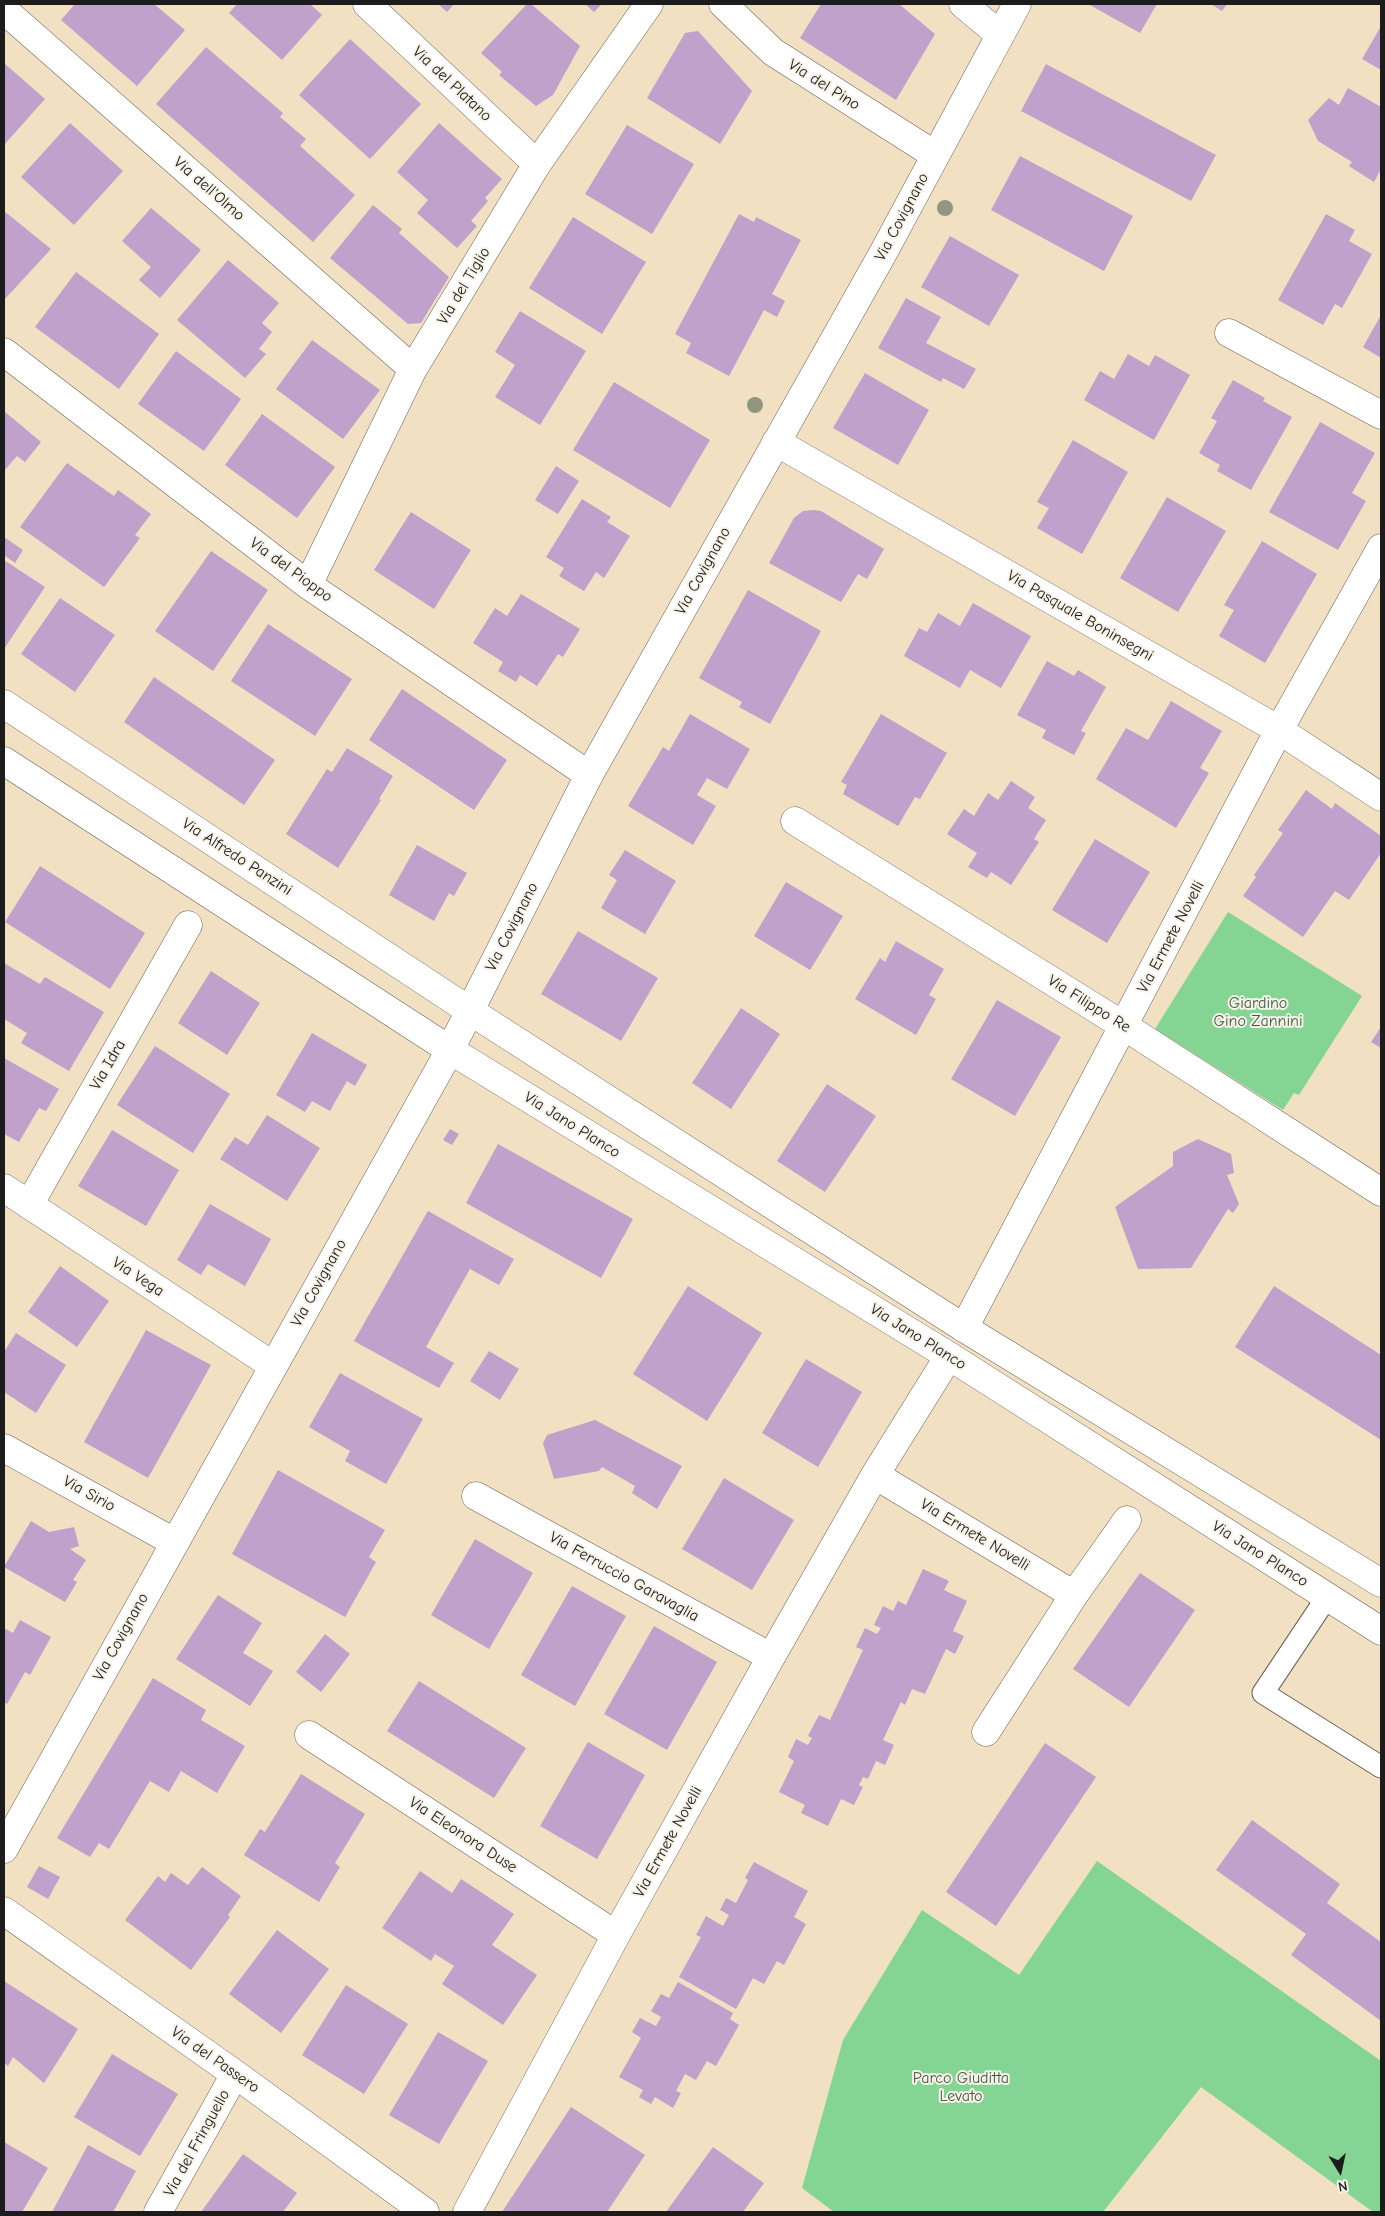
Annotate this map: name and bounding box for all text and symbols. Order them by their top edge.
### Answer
street label: Via del Platano [408,42,496,126]
street label: Via del Pino [785,55,863,115]
street label: Via dell'Olmo [170,153,248,225]
street label: Via Covignano [871,170,933,264]
street label: Via del Tiglio [433,244,495,328]
street label: Via Covignano [671,524,735,618]
street label: Via del Pioppo [246,534,336,606]
street label: Via Pasquale Boninsegni [1003,566,1157,666]
street label: Via Alfredo Panzini [178,814,296,900]
street label: Via Ermete Novelli [1133,878,1209,996]
street label: Via Covignano [481,879,543,975]
street label: Via Filippo Re [1044,971,1134,1037]
park label: Giardino Gino Zannini [1213,993,1303,1031]
street label: Via Idra [86,1036,130,1094]
street label: Via Jano Planco [520,1088,624,1162]
street label: Via Covignano [287,1236,351,1330]
street label: Via Vega [108,1253,168,1301]
street label: Via Jano Planco [866,1300,970,1374]
street label: Via Sirio [60,1472,118,1516]
street label: Via Ermete Novelli [917,1495,1033,1575]
street label: Via Jano Planco [1208,1517,1312,1591]
street label: Via Ferruccio Garavaglia [546,1528,702,1626]
street label: Via Covignano [89,1590,153,1684]
street label: Via Ermete Novelli [629,1783,707,1901]
street label: Via Eleonora Duse [405,1793,521,1877]
street label: Via del Passero [167,2022,263,2098]
park label: Parco Giuditta Levato [913,2068,1009,2106]
street label: Via del Fringuello [160,2086,234,2200]
north arrow [1315,2146,1365,2196]
text: N [1337,2177,1349,2195]

